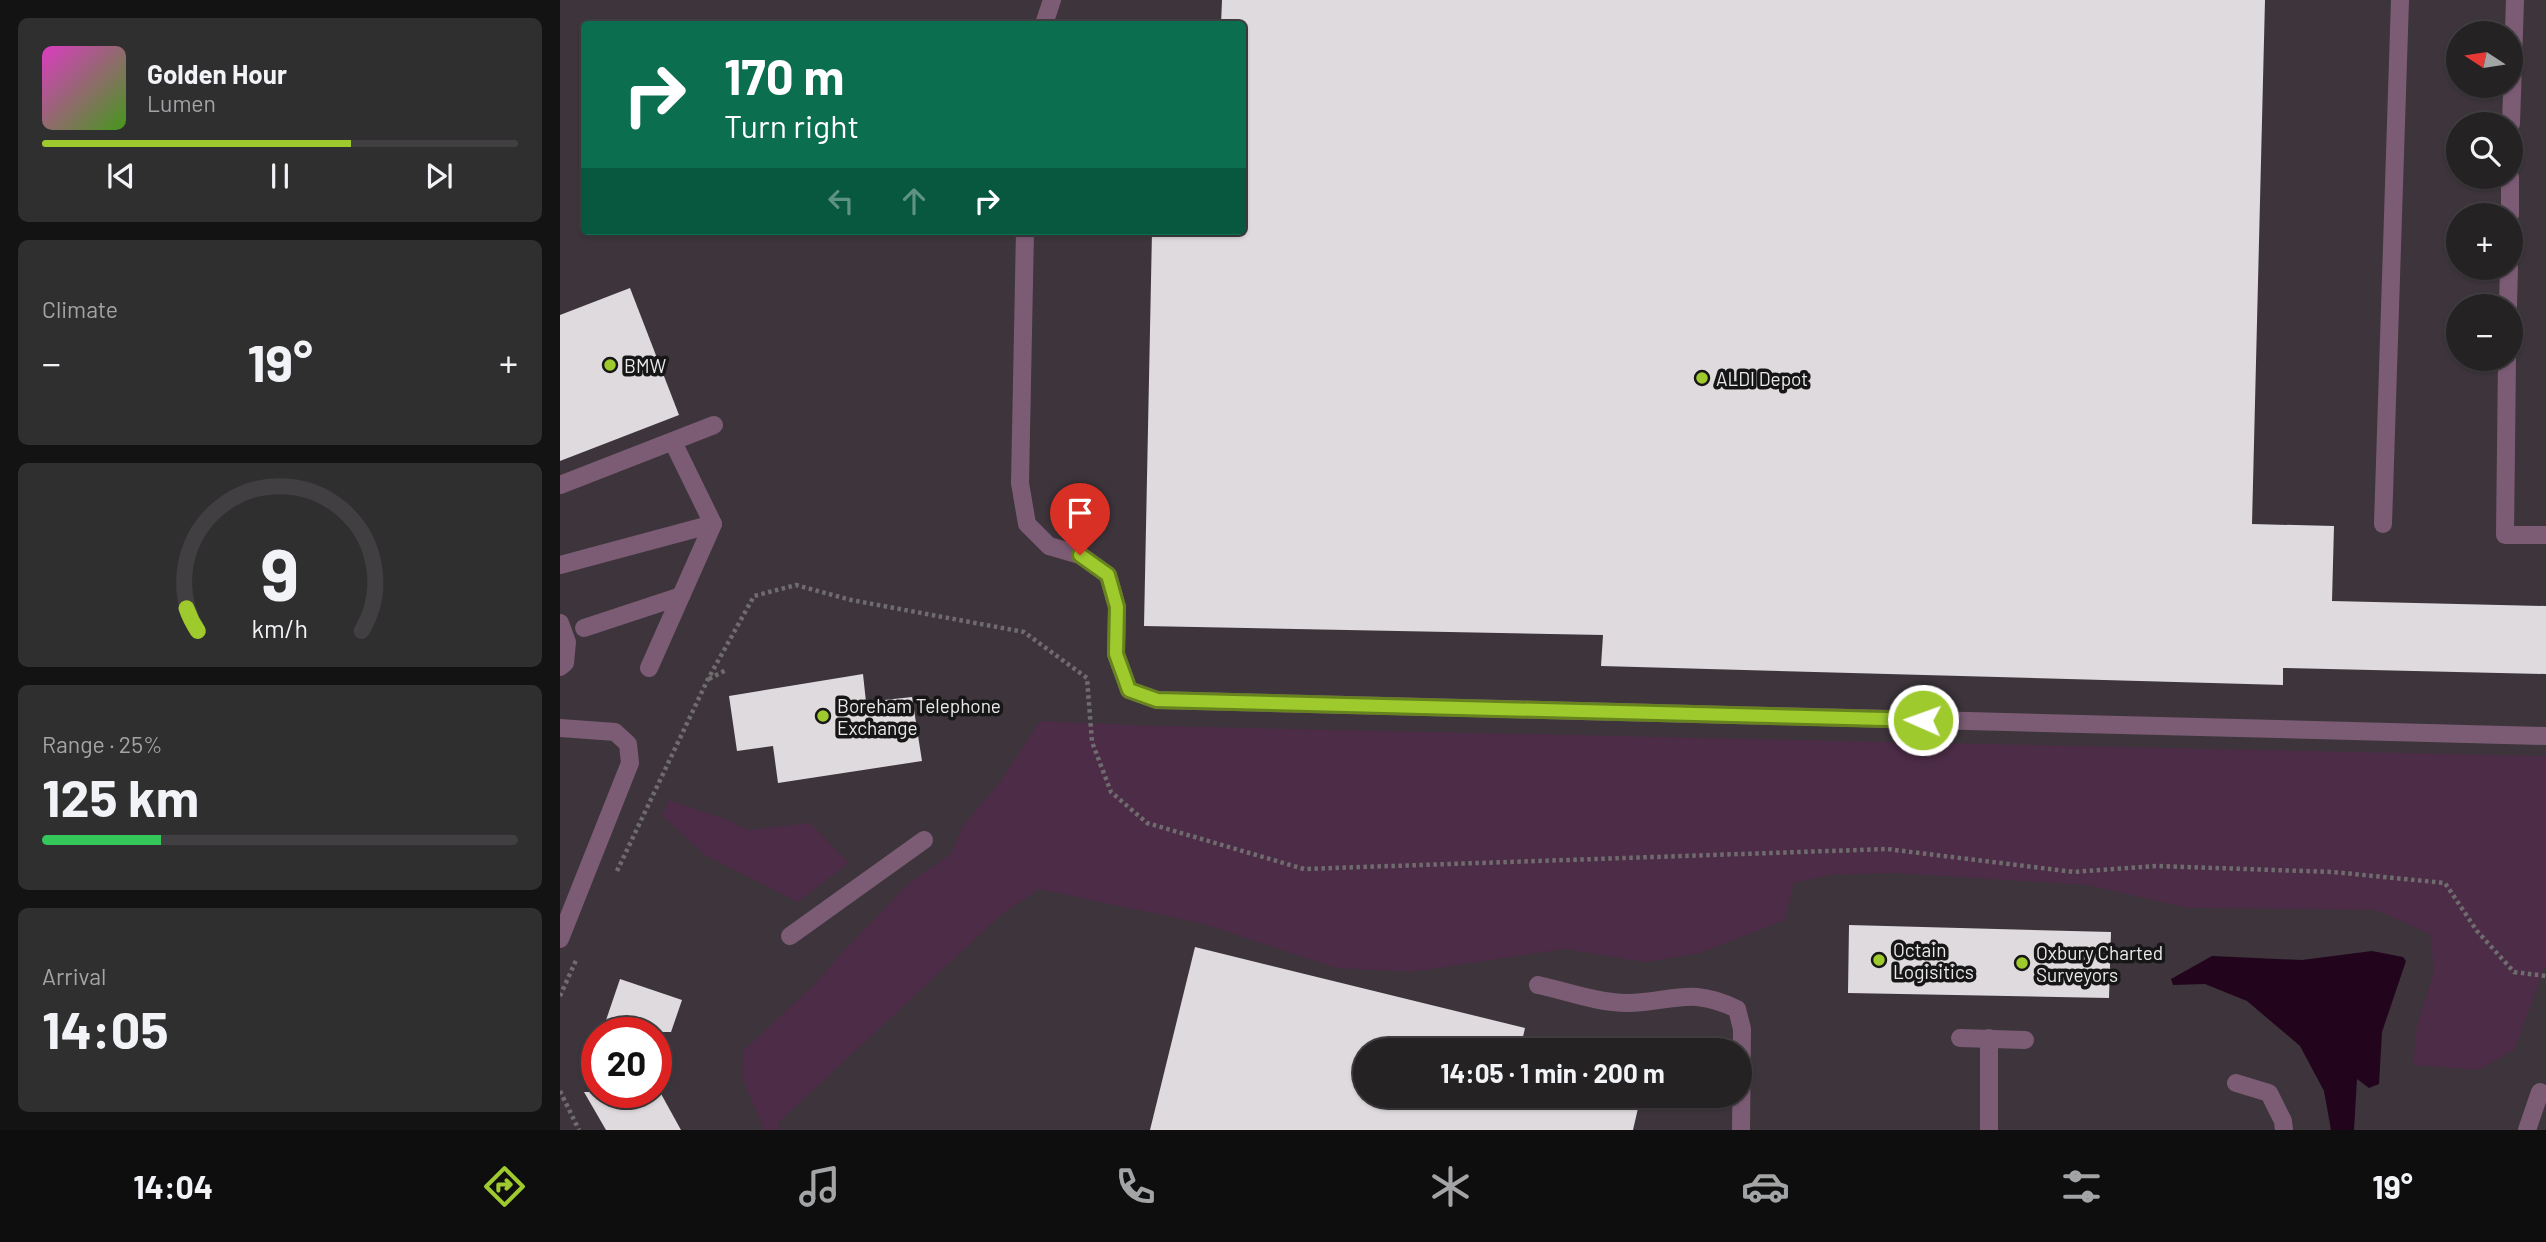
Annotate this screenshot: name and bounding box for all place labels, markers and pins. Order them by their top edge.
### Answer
place label: BMW [624,354,666,377]
marker: BMW [602,357,618,373]
place label: ALDI Depot [1716,367,1808,390]
marker: ALDI Depot [1694,370,1710,386]
pin [1050,483,1110,555]
place label: Boreham Telephone Exchange [837,694,1001,739]
marker: Boreham Telephone Exchange [815,708,831,724]
place label: Octain Logisitics [1893,938,1974,983]
place label: Oxbury Charted Surveyors [2036,941,2163,986]
marker: Octain Logisitics [1871,952,1887,968]
marker: Oxbury Charted Surveyors [2014,955,2030,971]

